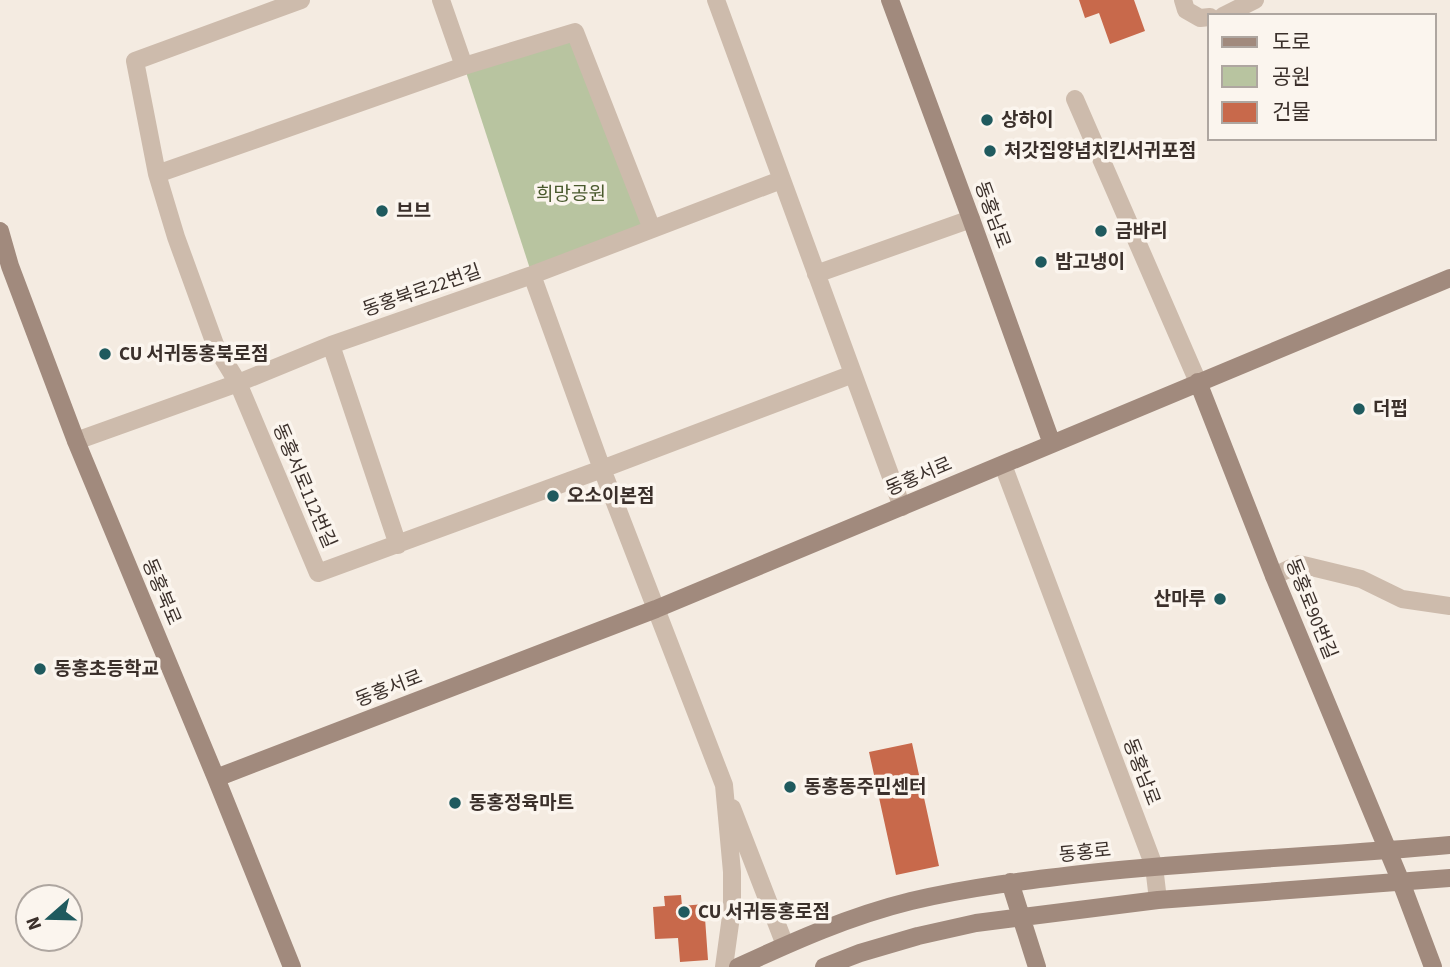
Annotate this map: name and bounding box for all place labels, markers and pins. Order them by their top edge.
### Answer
place label: 상하이 [1001,107,1053,134]
marker: 상하이 [979,112,995,128]
place label: 처갓집양념치킨서귀포점 [1004,138,1196,165]
marker: 처갓집양념치킨서귀포점 [982,143,998,159]
place label: 브브 [396,198,431,225]
marker: 브브 [374,203,390,219]
place label: 금바리 [1115,218,1167,245]
marker: 금바리 [1093,223,1109,239]
place label: 밤고냉이 [1055,249,1125,276]
marker: 밤고냉이 [1033,254,1049,270]
place label: CU 서귀동홍북로점 [119,341,269,368]
marker: CU 서귀동홍북로점 [97,346,113,362]
place label: 더펍 [1373,396,1408,423]
marker: 더펍 [1351,401,1367,417]
place label: 오소이본점 [567,483,654,510]
marker: 오소이본점 [545,488,561,504]
place label: 산마루 [1154,586,1206,613]
marker: 산마루 [1212,591,1228,607]
place label: 동홍초등학교 [54,656,159,683]
marker: 동홍초등학교 [32,661,48,677]
place label: 동홍동주민센터 [804,774,926,801]
marker: 동홍동주민센터 [782,779,798,795]
place label: 동홍정육마트 [469,790,574,817]
marker: 동홍정육마트 [447,795,463,811]
place label: CU 서귀동홍로점 [698,899,830,926]
marker: CU 서귀동홍로점 [676,904,692,920]

